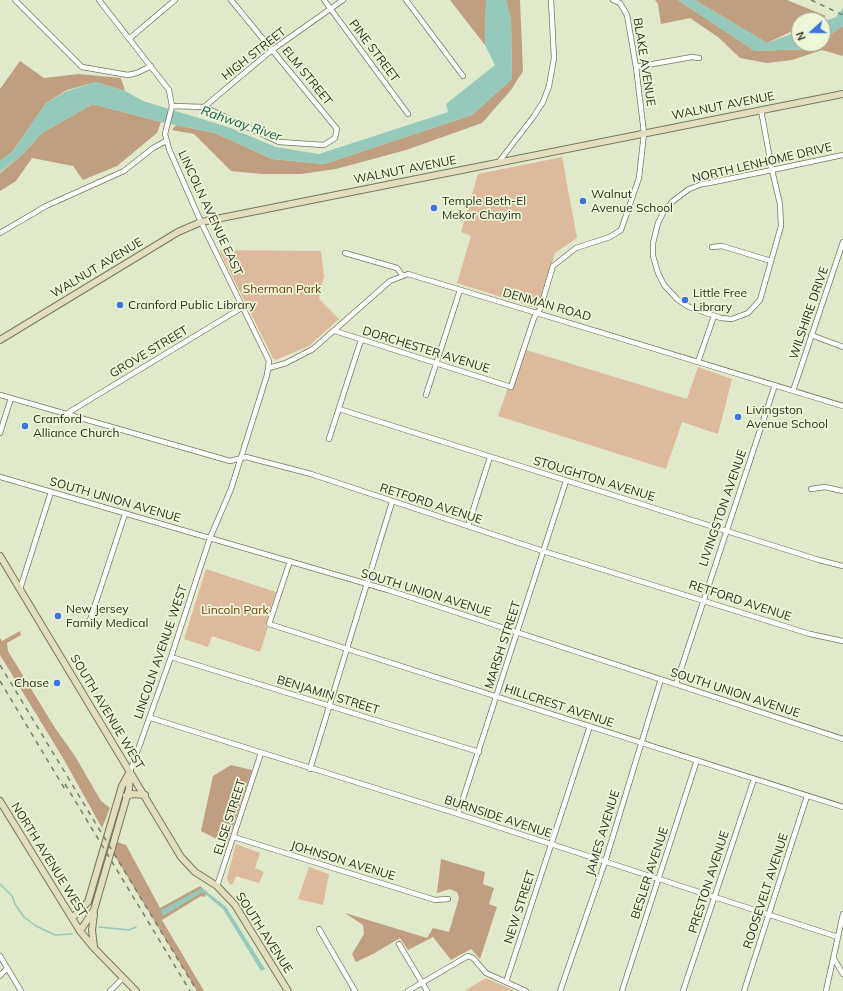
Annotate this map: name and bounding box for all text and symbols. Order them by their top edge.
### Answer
north arrow [791,12,831,52]
street label: PINE STREET [346,17,402,85]
street label: BLAKE AVENUE [630,17,658,107]
street label: HIGH STREET [219,24,289,84]
text: N [793,30,809,42]
street label: ELM STREET [279,44,335,108]
street label: WALNUT AVENUE [670,89,776,123]
water label: Rahway River [199,103,283,145]
street label: NORTH LENHOME DRIVE [691,140,833,186]
street label: LINCOLN AVENUE EAST [175,148,245,278]
street label: WALNUT AVENUE [352,153,458,187]
place label: Walnut Avenue School [591,187,673,215]
place label: Temple Beth-El Mekor Chayim [442,194,526,222]
marker: Walnut Avenue School [578,196,588,206]
marker: Temple Beth-El Mekor Chayim [429,203,439,213]
street label: WALNUT AVENUE [48,235,146,301]
street label: WILSHIRE DRIVE [786,265,832,361]
park label: Sherman Park [243,282,321,296]
street label: DENMAN ROAD [501,285,593,325]
place label: Little Free Library [693,286,747,314]
marker: Little Free Library [680,295,690,305]
place label: Cranford Public Library [128,298,256,312]
marker: Cranford Public Library [115,300,125,310]
street label: GROVE STREET [107,323,191,381]
street label: DORCHESTER AVENUE [361,324,491,376]
place label: Livingston Avenue School [746,403,828,431]
place label: Cranford Alliance Church [33,412,120,440]
marker: Livingston Avenue School [733,412,743,422]
marker: Cranford Alliance Church [20,421,30,431]
street label: LIVINGSTON AVENUE [696,448,750,568]
street label: STOUGHTON AVENUE [531,454,657,504]
street label: SOUTH UNION AVENUE [48,474,182,526]
street label: RETFORD AVENUE [378,481,484,527]
street label: SOUTH UNION AVENUE [359,566,493,620]
street label: RETFORD AVENUE [687,578,793,624]
street label: LINCOLN AVENUE WEST [131,583,191,721]
street label: MARSH STREET [482,599,524,691]
place label: New Jersey Family Medical [66,602,148,630]
park label: Lincoln Park [201,603,269,617]
marker: New Jersey Family Medical [53,611,63,621]
street label: SOUTH AVENUE WEST [67,652,147,772]
street label: SOUTH UNION AVENUE [668,665,802,721]
street label: BENJAMIN STREET [275,673,381,717]
place label: Chase [14,676,49,690]
marker: Chase [52,678,62,688]
street label: HILLCREST AVENUE [502,681,616,731]
street label: ELISE STREET [211,777,249,857]
street label: JAMES AVENUE [583,788,623,878]
street label: BURNSIDE AVENUE [442,793,554,841]
street label: NORTH AVENUE WEST [8,800,90,920]
street label: BESLER AVENUE [628,825,672,921]
street label: PRESTON AVENUE [686,829,732,935]
street label: ROOSEVELT AVENUE [741,832,791,950]
street label: JOHNSON AVENUE [289,838,397,884]
street label: NEW STREET [501,868,539,946]
street label: SOUTH AVENUE [233,890,295,976]

